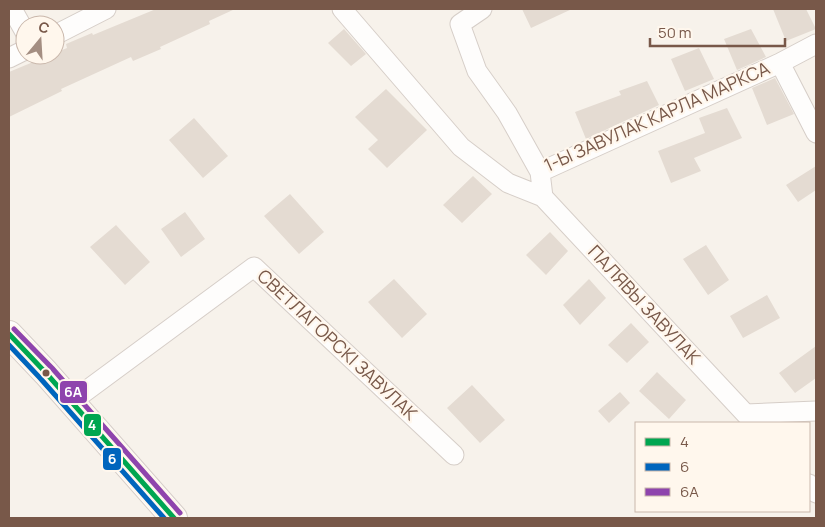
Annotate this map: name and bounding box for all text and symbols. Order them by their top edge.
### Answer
north arrow [15,15,65,65]
scale bar [650,15,785,47]
text: С [36,17,52,38]
text: 50 m [658,22,692,43]
street label: 1-Ы ЗАВУЛАК КАРЛА МАРКСА [540,55,774,177]
street label: ПАЛЯВЫ ЗАВУЛАК [583,240,706,369]
street label: СВЕТЛАГОРСКІ ЗАВУЛАК [252,264,423,425]
unlabelled marker [41,368,51,378]
line badge: 6А [59,380,88,404]
text: 6А [64,382,83,401]
line badge: 4 [83,413,102,437]
text: 4 [88,415,96,434]
legend [635,422,810,512]
text: 4 [680,431,689,452]
line badge: 6 [102,447,122,471]
text: 6 [108,449,116,468]
text: 6 [680,456,689,477]
text: 6А [680,481,699,502]

